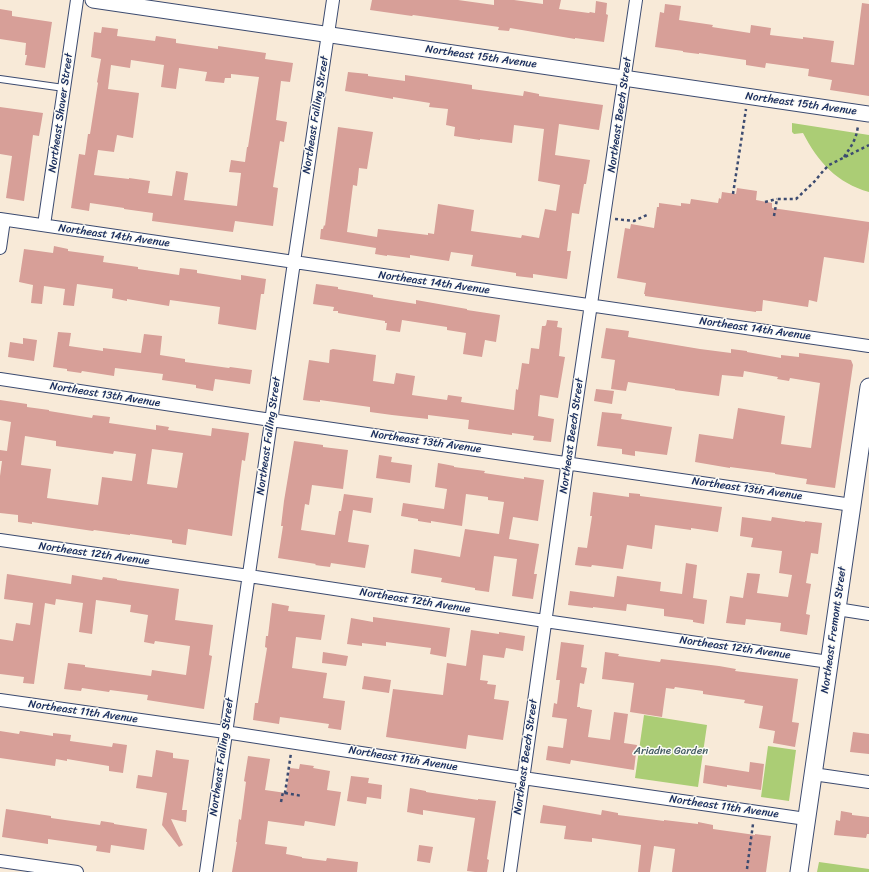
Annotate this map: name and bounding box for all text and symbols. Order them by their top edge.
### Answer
street label: Northeast 15th Avenue [425,43,537,71]
street label: Northeast Shaver Street [46,52,76,174]
street label: Northeast Failing Street [300,55,332,175]
street label: Northeast Beech Street [605,56,635,174]
street label: Northeast 15th Avenue [745,90,857,118]
street label: Northeast 14th Avenue [57,222,171,250]
street label: Northeast 14th Avenue [377,269,491,297]
street label: Northeast 14th Avenue [698,315,812,343]
street label: Northeast Failing Street [254,376,284,496]
street label: Northeast Beech Street [557,377,587,495]
street label: Northeast 13th Avenue [49,380,161,410]
street label: Northeast 13th Avenue [370,428,482,456]
street label: Northeast 13th Avenue [691,475,803,503]
street label: Northeast 12th Avenue [38,540,150,568]
street label: Northeast Fremont Street [819,566,849,694]
street label: Northeast 12th Avenue [359,586,471,616]
street label: Northeast 12th Avenue [679,634,791,662]
street label: Northeast Failing Street [207,697,237,817]
street label: Northeast 11th Avenue [28,698,138,726]
street label: Northeast Beech Street [511,698,541,816]
street label: Northeast 11th Avenue [348,744,458,774]
park label: Ariadne Garden [634,744,708,758]
street label: Northeast 11th Avenue [669,793,779,821]

